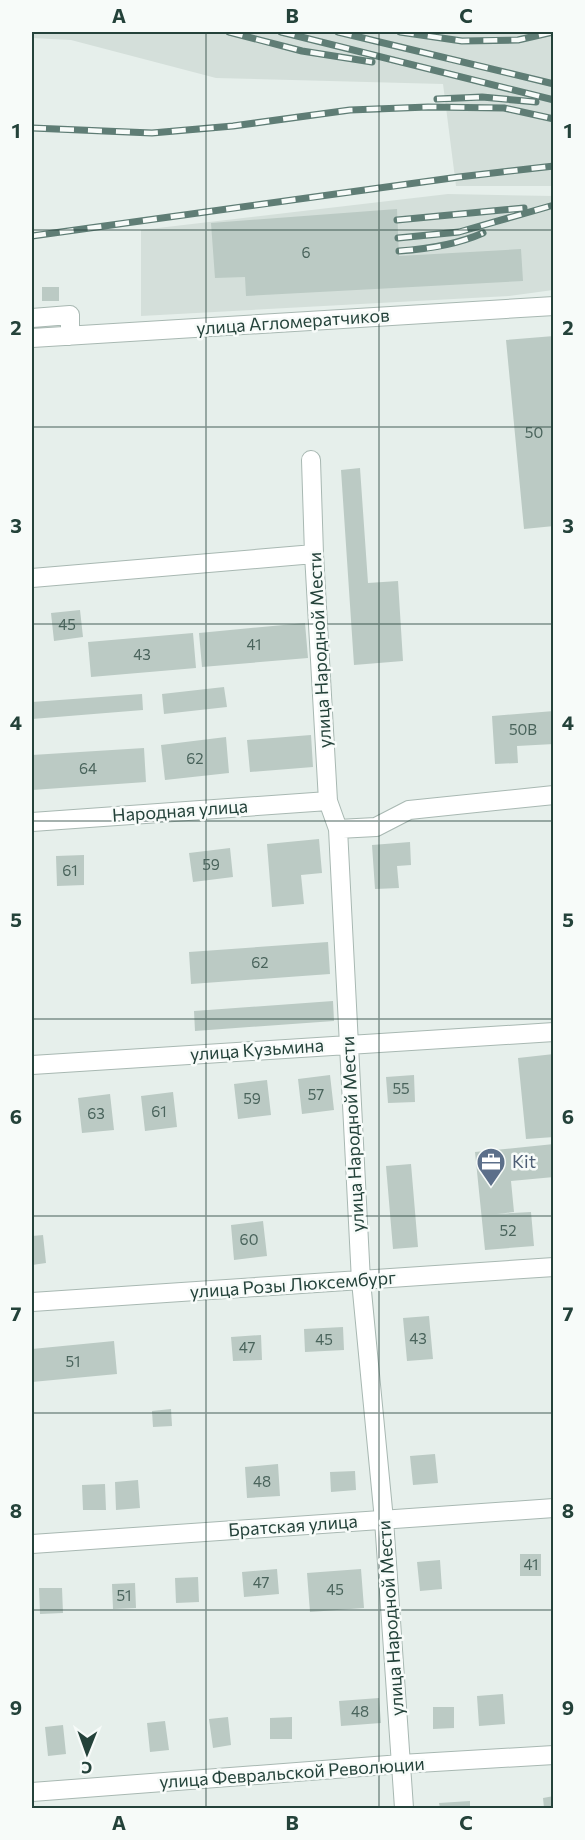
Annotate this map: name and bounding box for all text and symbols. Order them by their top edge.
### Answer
text: A [112,3,126,27]
text: B [285,3,299,27]
text: C [459,3,473,27]
text: 1 [11,118,21,142]
text: 1 [563,118,573,142]
house number: 6 [301,243,311,261]
street label: улица Агломератчиков [196,303,390,339]
text: 2 [10,315,22,339]
text: 2 [562,315,574,339]
house number: 50 [525,423,543,441]
text: 3 [10,513,22,537]
text: 3 [562,513,574,537]
street label: улица Народной Мести [303,551,335,749]
house number: 45 [58,615,76,633]
house number: 41 [247,635,261,653]
house number: 43 [133,645,151,663]
text: 4 [10,710,22,734]
text: 4 [562,710,574,734]
house number: 50В [509,720,537,738]
house number: 62 [186,749,204,767]
house number: 64 [79,759,97,777]
street label: Народная улица [111,794,249,826]
house number: 59 [202,855,220,873]
house number: 61 [62,861,78,879]
text: 5 [10,907,22,931]
text: 5 [562,907,574,931]
house number: 62 [251,953,269,971]
street label: улица Кузьмина [189,1033,325,1065]
street label: улица Народной Мести [336,1035,368,1233]
house number: 55 [392,1079,410,1097]
house number: 57 [308,1085,324,1103]
house number: 59 [243,1089,261,1107]
house number: 61 [151,1102,167,1120]
text: 6 [10,1104,22,1128]
house number: 63 [87,1104,105,1122]
text: 6 [562,1104,574,1128]
office icon: Kit [475,1146,507,1188]
place label: Kit [512,1150,536,1172]
house number: 52 [500,1221,516,1239]
house number: 60 [240,1230,258,1248]
street label: улица Розы Люксембург [189,1266,397,1302]
text: 7 [11,1301,22,1325]
text: 7 [563,1301,574,1325]
house number: 43 [409,1329,427,1347]
house number: 45 [315,1330,333,1348]
house number: 47 [239,1338,255,1356]
house number: 51 [65,1352,81,1370]
house number: 48 [253,1472,271,1490]
text: 8 [10,1498,22,1522]
text: 8 [562,1498,574,1522]
street label: Братская улица [228,1510,358,1540]
street label: улица Народной Мести [372,1519,408,1717]
house number: 41 [524,1555,538,1573]
house number: 47 [253,1573,269,1591]
house number: 45 [326,1580,344,1598]
house number: 51 [116,1586,132,1604]
text: 9 [10,1695,22,1719]
text: 9 [562,1695,574,1719]
house number: 48 [351,1702,369,1720]
north arrow [57,1723,117,1783]
street label: улица Февральской Революции [158,1752,425,1792]
text: С [81,1759,92,1778]
text: A [112,1810,126,1834]
text: B [285,1810,299,1834]
text: C [459,1810,473,1834]

